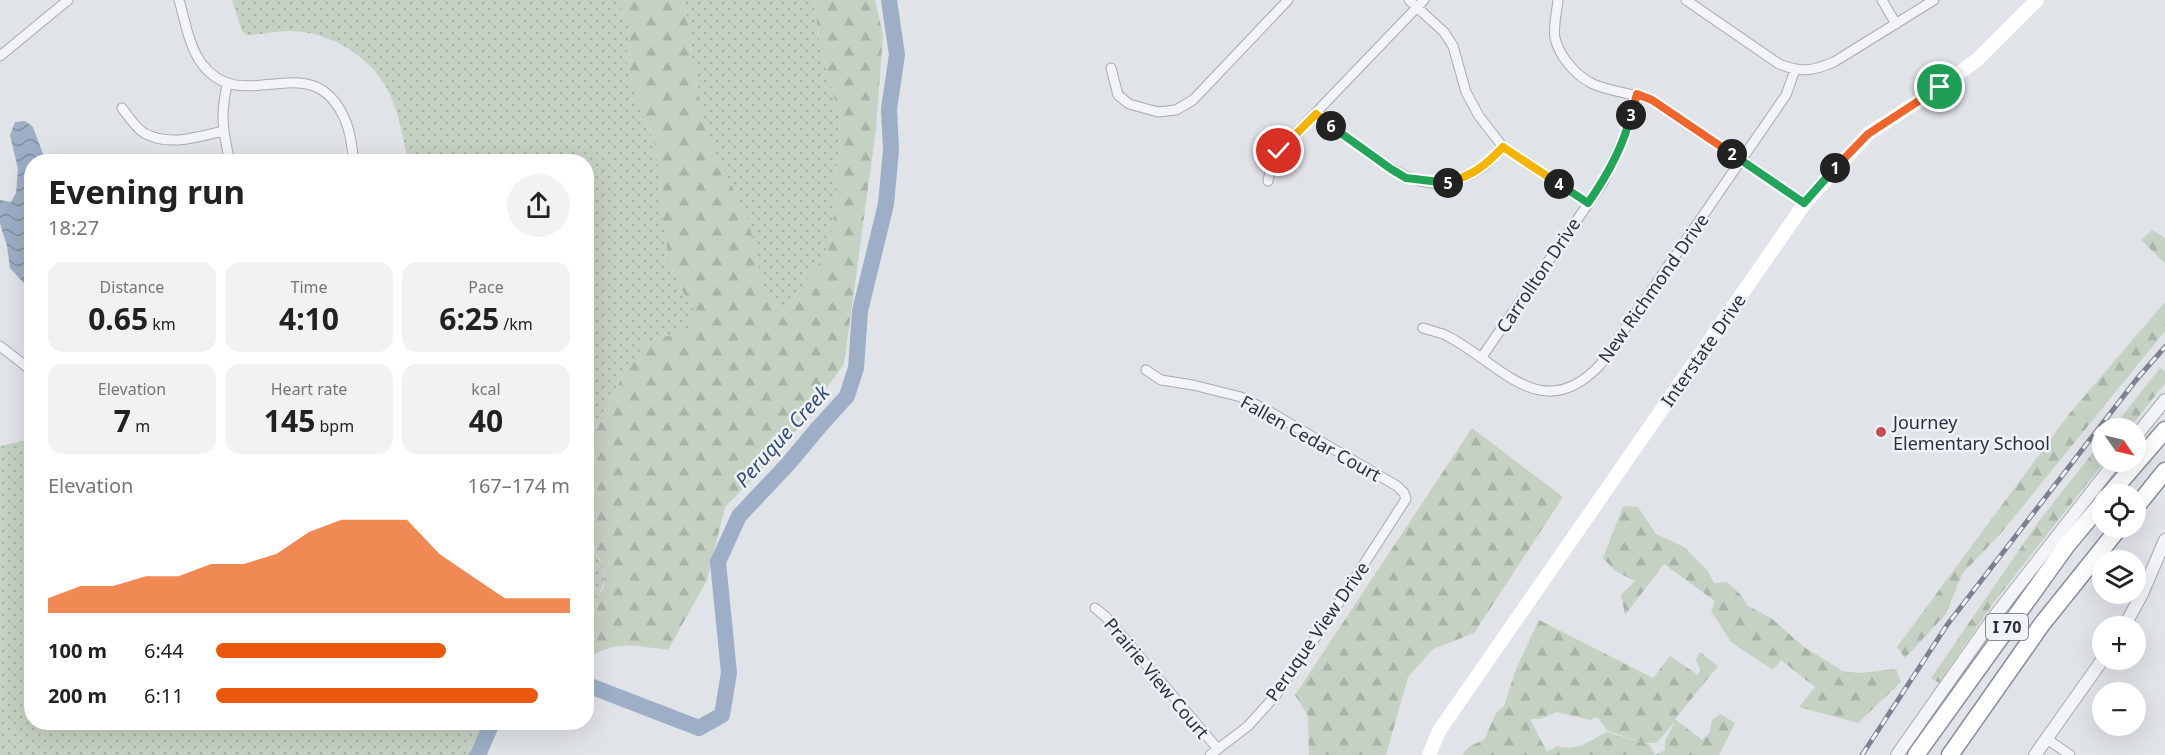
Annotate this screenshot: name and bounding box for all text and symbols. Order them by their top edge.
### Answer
pin [1914,61,1965,112]
icon: arrive [1923,70,1956,103]
pin: 3 [1616,100,1646,130]
text: 3 [1626,104,1636,126]
pin: 6 [1316,111,1346,141]
text: 6 [1326,115,1336,137]
pin [1253,125,1304,176]
icon: check [1262,134,1295,167]
pin: 2 [1717,139,1747,169]
text: 2 [1727,143,1737,165]
pin: 1 [1820,153,1850,183]
text: 1 [1830,157,1840,179]
pin: 5 [1433,168,1463,198]
text: Evening run [48,169,245,214]
pin: 4 [1544,169,1574,199]
text: 5 [1443,172,1453,194]
text: 4 [1554,173,1564,195]
button: share [507,174,570,237]
street label: New Richmond Drive [1592,209,1714,367]
street label: Carrollton Drive [1491,213,1585,337]
text: 18:27 [48,214,99,241]
text: Distance [100,276,164,298]
text: Time [290,276,328,298]
text: Pace [468,276,504,298]
street label: Interstate Drive [1655,289,1751,411]
text: 0.65 [88,298,148,339]
text: 4:10 [279,298,339,339]
text: 6:25 [439,298,499,339]
text: km [148,313,176,335]
text: /km [499,313,533,335]
text: Elevation [98,378,166,400]
text: Heart rate [271,378,347,400]
text: kcal [471,378,501,400]
water label: Peruque Creek [729,378,836,493]
street label: Fallen Cedar Court [1237,389,1386,487]
text: 7 [114,400,131,441]
text: 145 [264,400,315,441]
text: 40 [469,400,503,441]
place label: Journey Elementary School [1891,410,2050,455]
text: m [131,415,150,437]
text: bpm [315,415,354,437]
north arrow [2092,418,2146,472]
map controls [2092,418,2146,736]
marker: Journey Elementary School [1874,425,1888,439]
text: Elevation [48,472,133,499]
text: 167–174 m [467,472,570,499]
button: locate [2092,484,2146,538]
button: layers [2092,550,2146,604]
street label: Peruque View Drive [1260,556,1374,706]
street label: Prairie View Court [1099,612,1215,744]
road number: I 70 [1986,614,2028,640]
button: + [2092,616,2146,670]
text: 100 m [48,637,107,664]
text: 6:44 [144,637,184,664]
text: 200 m [48,682,107,709]
text: 6:11 [144,682,184,709]
button: − [2092,682,2146,736]

